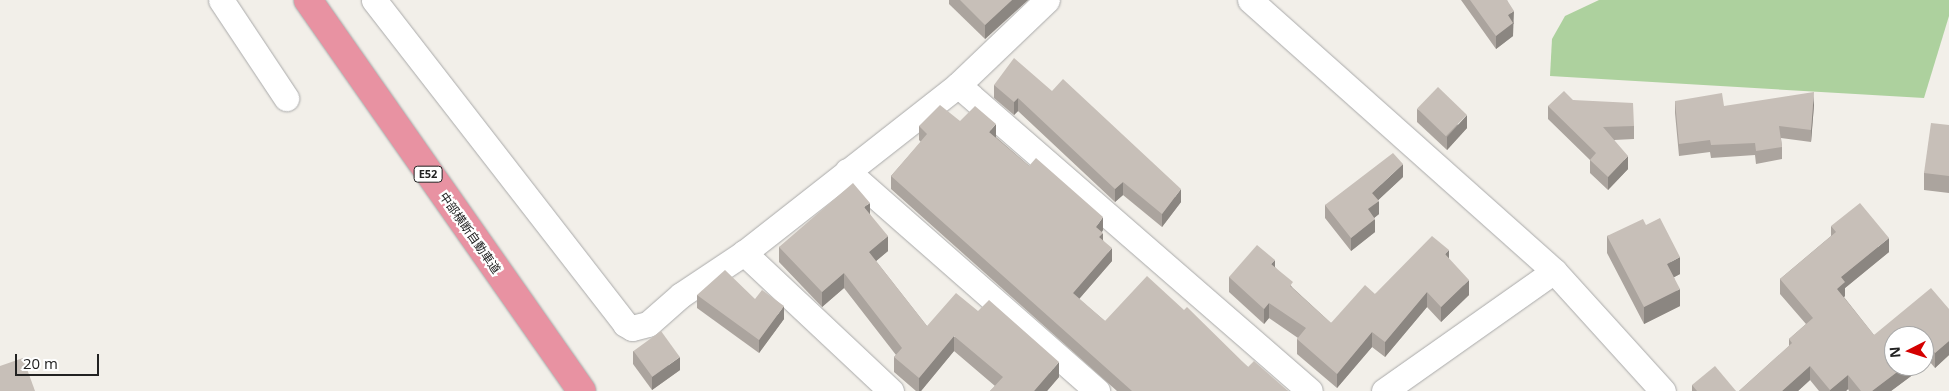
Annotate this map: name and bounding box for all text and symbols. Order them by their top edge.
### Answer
road number: E52 [413,165,443,182]
street label: 中部横断自動車道 [437,190,503,276]
north arrow [1884,326,1934,376]
scale bar [18,344,101,376]
text: N [1885,346,1905,359]
text: 20 m [23,353,58,373]

